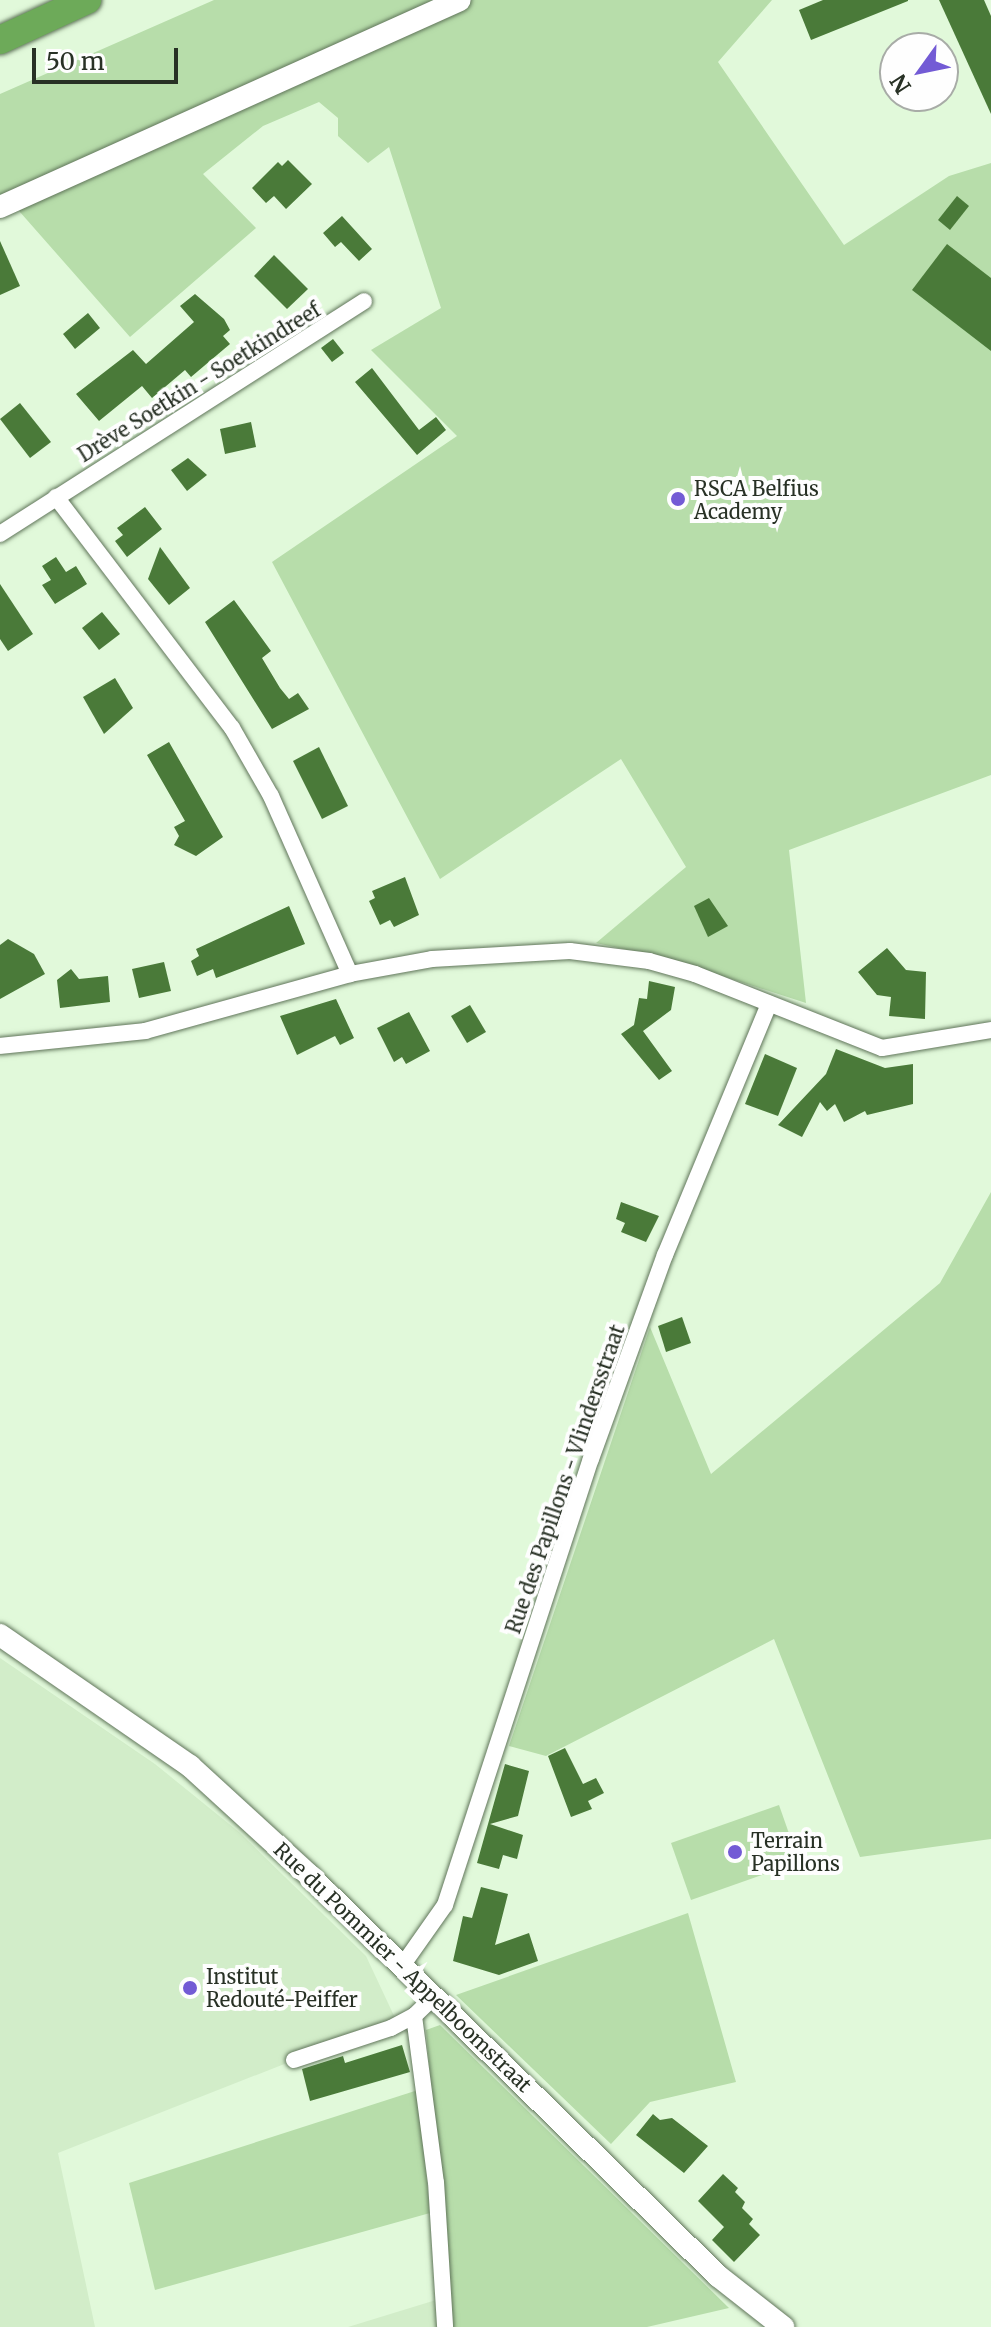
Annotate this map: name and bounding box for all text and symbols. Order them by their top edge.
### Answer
scale bar [36,32,182,82]
north arrow [879,32,959,112]
text: 50 m [46,46,105,77]
text: N [884,69,917,99]
street label: Drève Soetkin - Soetkindreef [73,297,325,467]
place label: RSCA Belfius Academy [694,476,819,523]
marker: RSCA Belfius Academy [669,490,687,508]
street label: Rue des Papillons - Vlindersstraat [501,1321,629,1637]
place label: Terrain Papillons [751,1828,840,1875]
street label: Rue du Pommier - Appelboomstraat [269,1837,537,2097]
marker: Terrain Papillons [726,1843,744,1861]
place label: Institut Redouté-Peiffer [206,1964,358,2011]
marker: Institut Redouté-Peiffer [181,1979,199,1997]

